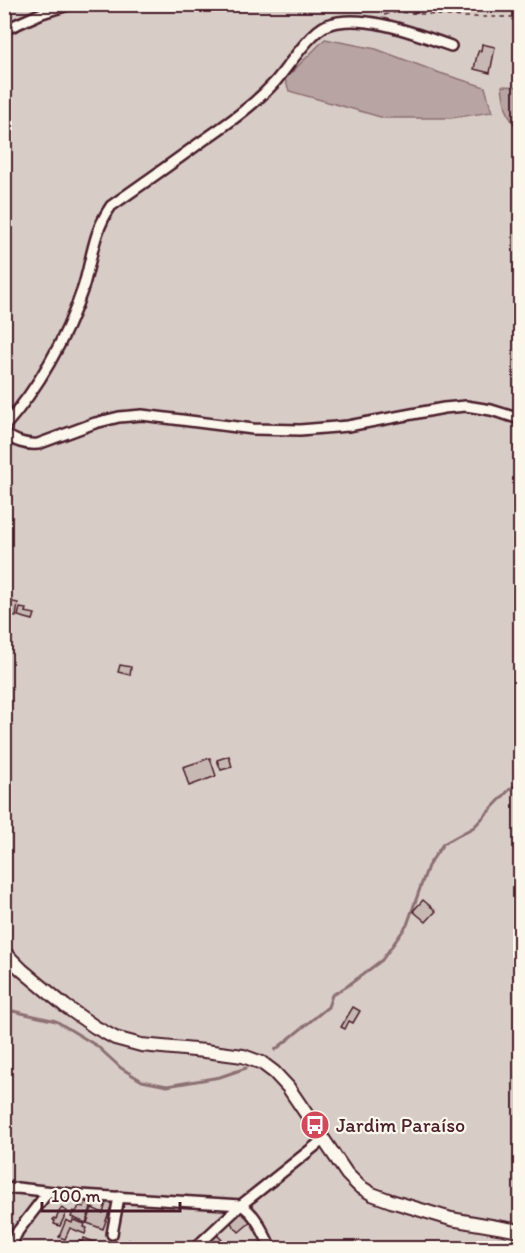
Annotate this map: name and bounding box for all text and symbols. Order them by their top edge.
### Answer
bus stop icon: Jardim Paraíso [299,1109,331,1141]
place label: Jardim Paraíso [336,1113,465,1137]
scale bar [42,1175,180,1213]
text: 100 m [51,1185,101,1207]

